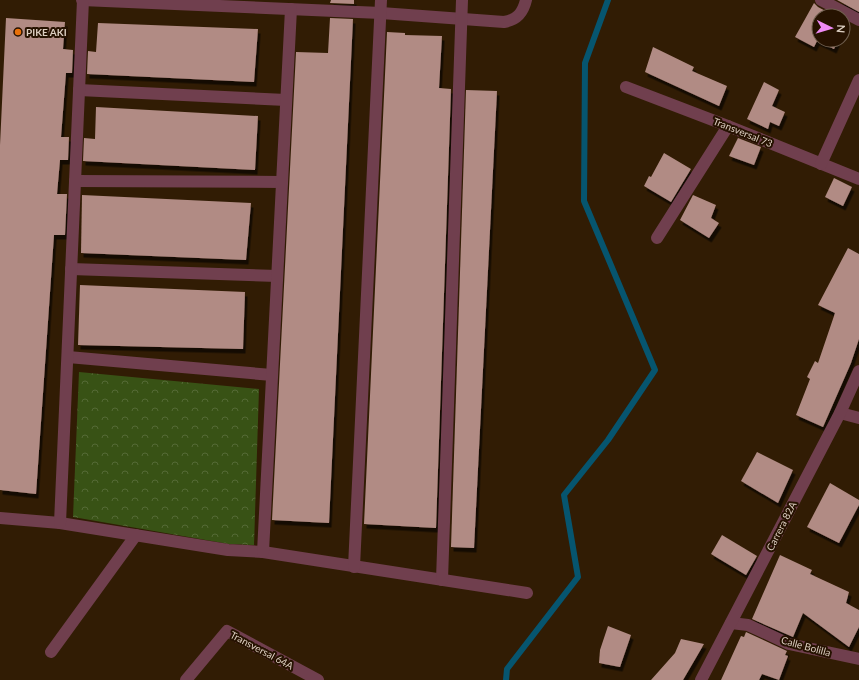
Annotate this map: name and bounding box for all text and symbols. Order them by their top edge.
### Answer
north arrow [811,8,851,48]
text: N [835,24,848,34]
place label: PIKE AKI [26,26,67,38]
marker: PIKE AKI [13,27,23,37]
street label: Transversal 73 [712,115,775,149]
street label: Carrera 82A [764,499,799,553]
street label: Transversal 64A [228,628,296,672]
street label: Calle Bolilla [780,634,832,658]

